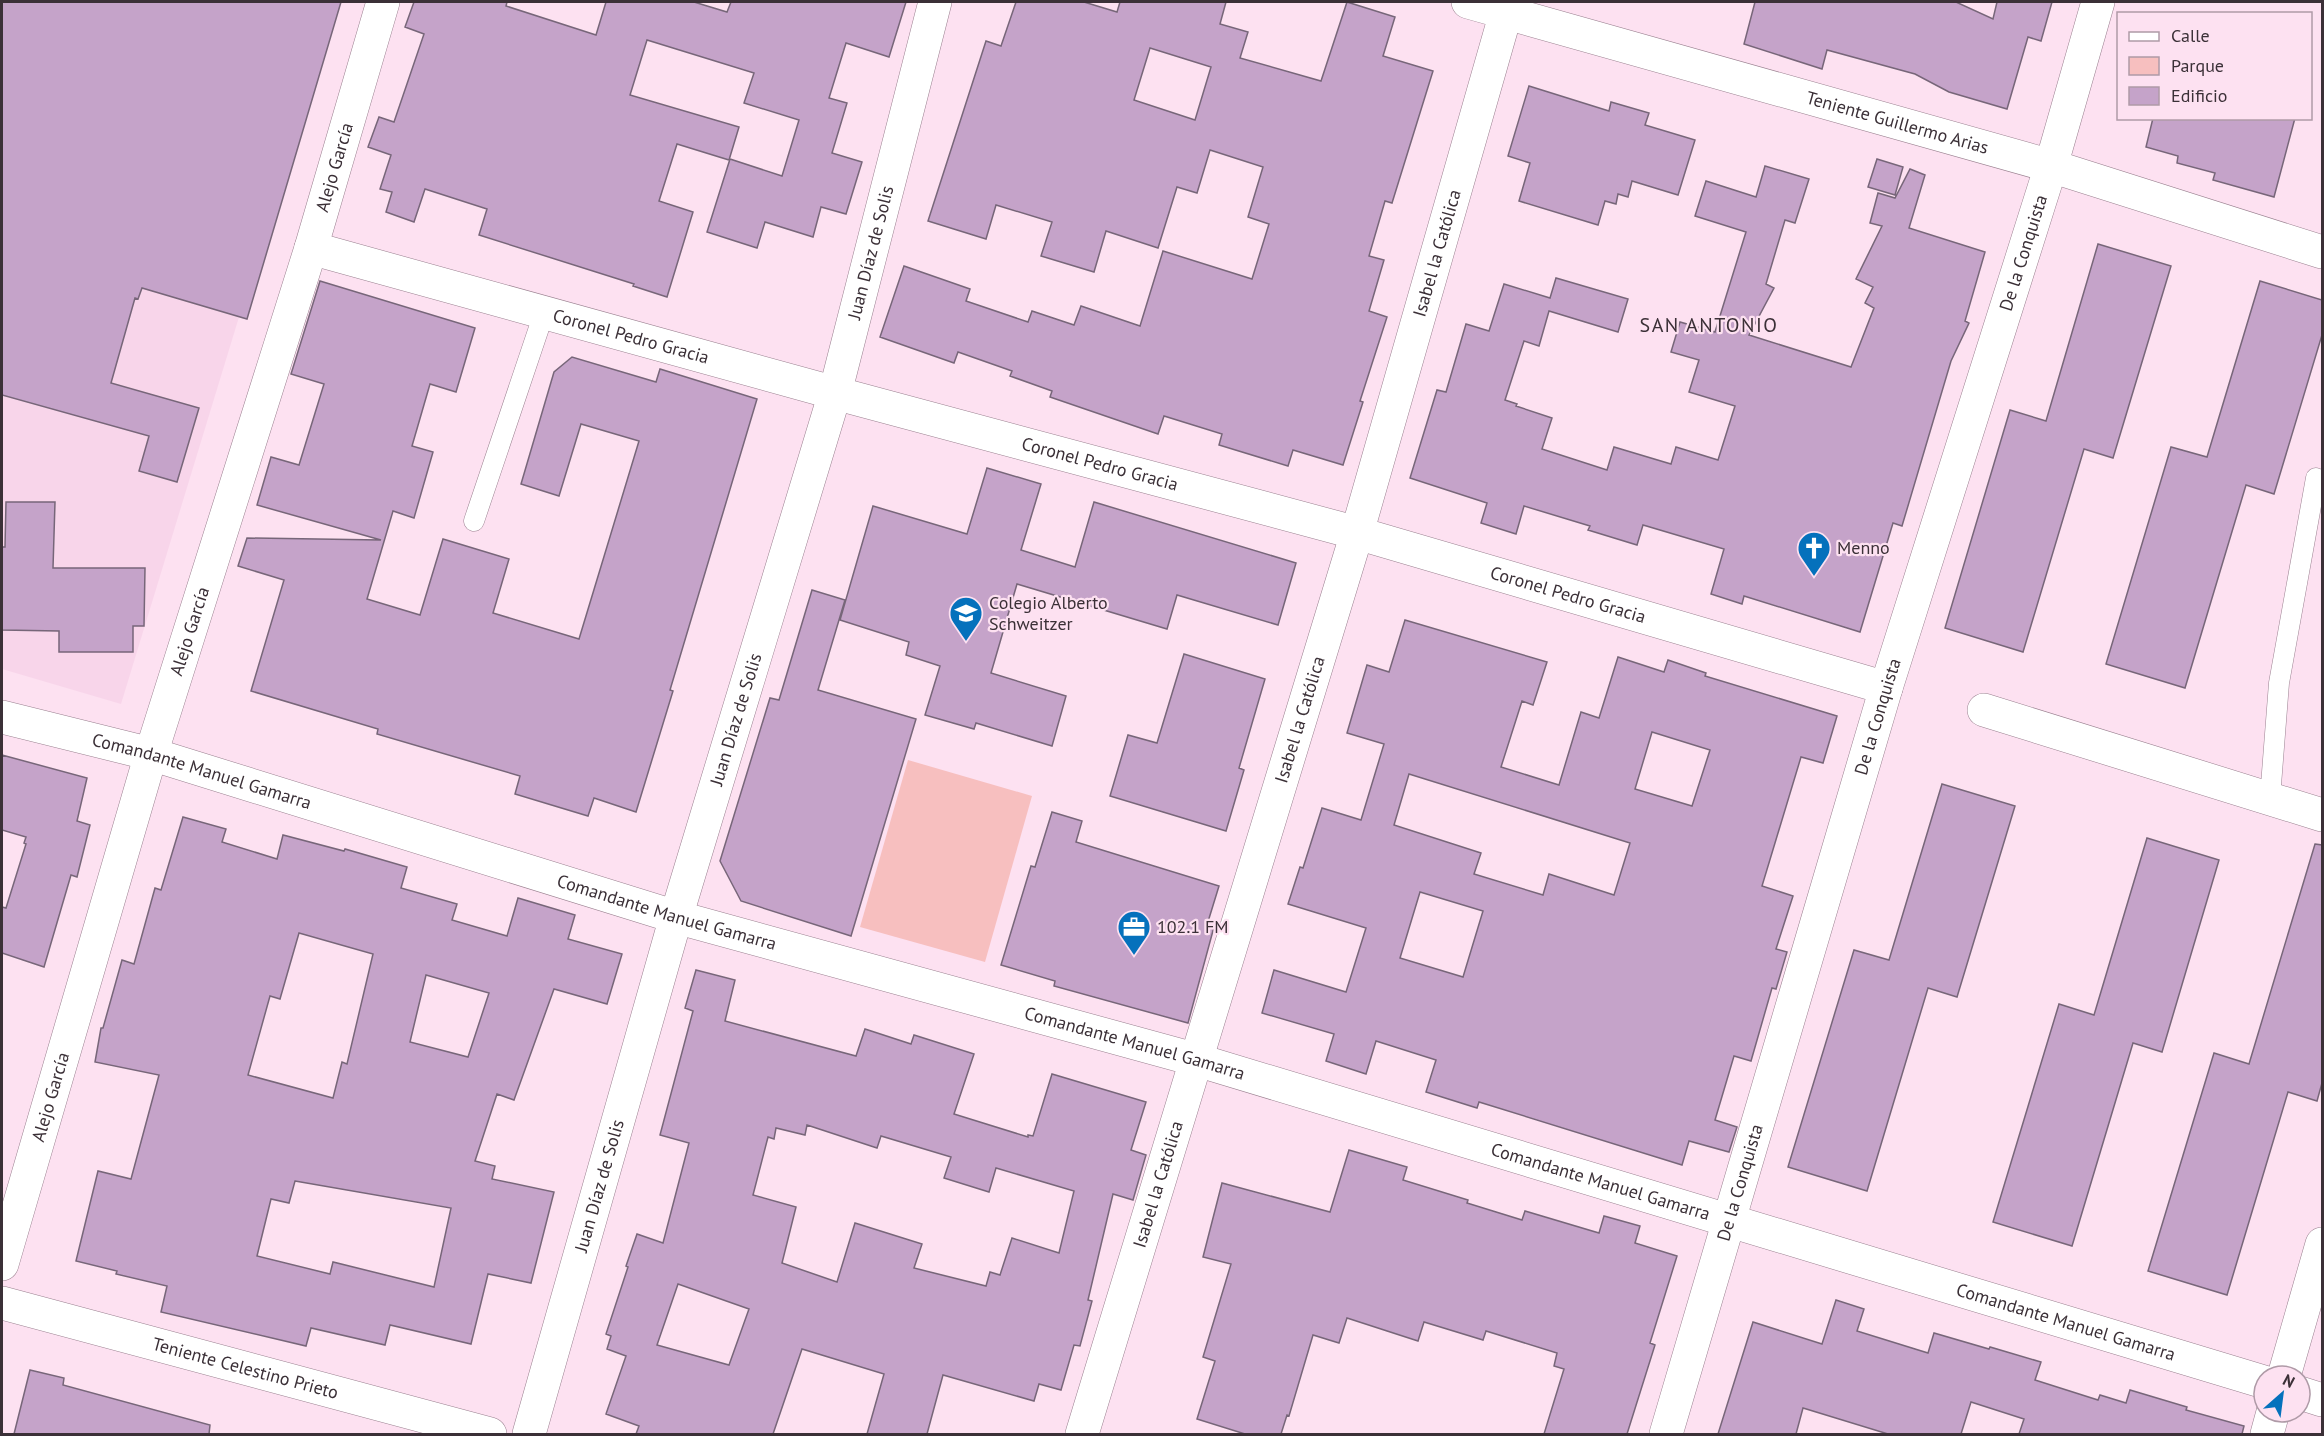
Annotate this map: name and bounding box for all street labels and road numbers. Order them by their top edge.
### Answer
street label: Teniente Guillermo Arias [1804,86,1991,159]
street label: Alejo García [310,120,358,215]
street label: Juan Díaz de Solis [842,183,899,323]
street label: Isabel la Católica [1407,187,1466,319]
street label: De la Conquista [1994,192,2052,314]
street label: Coronel Pedro Gracia [550,304,712,369]
street label: Coronel Pedro Gracia [1019,432,1181,496]
street label: Coronel Pedro Gracia [1488,561,1649,628]
street label: Alejo García [164,584,214,679]
street label: Juan Díaz de Solis [704,650,766,789]
street label: Isabel la Católica [1269,653,1330,786]
street label: De la Conquista [1849,655,1906,778]
street label: Comandante Manuel Gamarra [90,728,314,814]
street label: Comandante Manuel Gamarra [554,869,779,955]
street label: Comandante Manuel Gamarra [1022,1001,1248,1085]
street label: Alejo García [26,1049,74,1144]
street label: Juan Díaz de Solis [569,1117,629,1256]
street label: Isabel la Católica [1128,1118,1188,1250]
street label: De la Conquista [1712,1121,1768,1244]
street label: Comandante Manuel Gamarra [1488,1137,1713,1225]
street label: Comandante Manuel Gamarra [1954,1278,2178,1366]
street label: Teniente Celestino Prieto [150,1332,341,1404]

